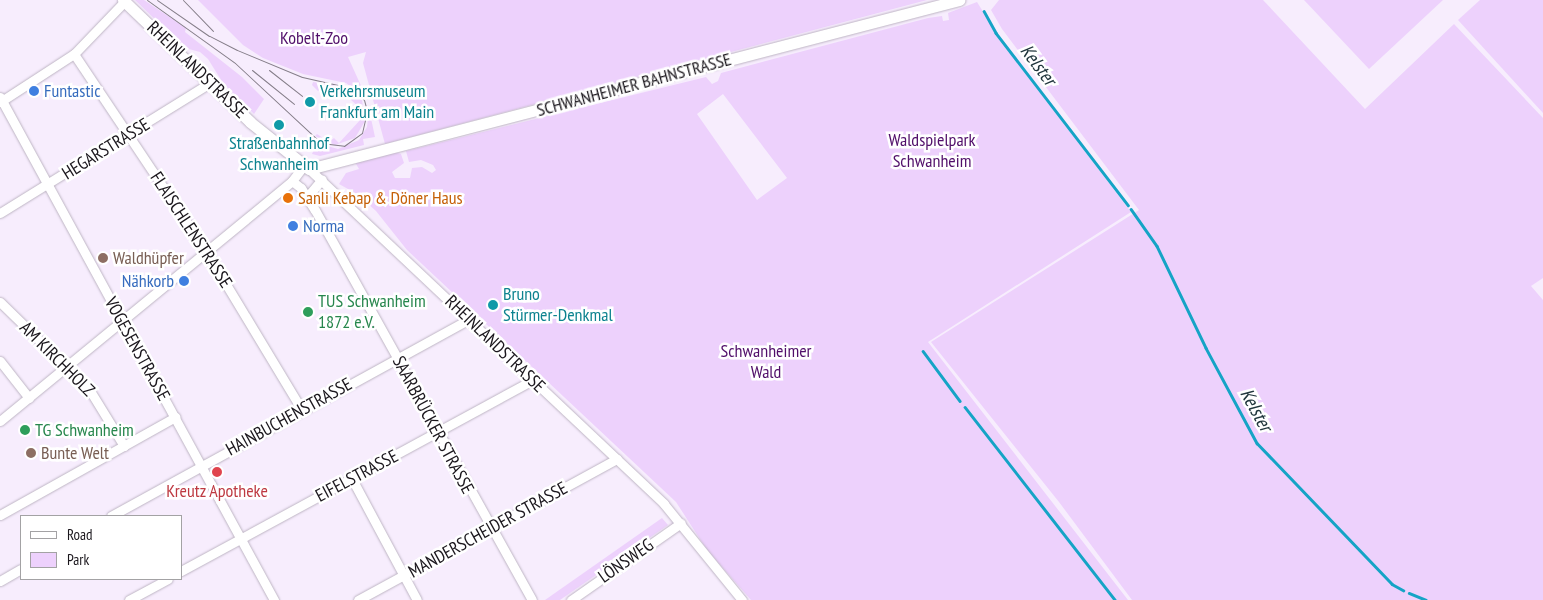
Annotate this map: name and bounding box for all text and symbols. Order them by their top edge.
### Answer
street label: RHEINLANDSTRASSE [142,17,252,123]
park label: Kobelt-Zoo [280,27,348,49]
water label: Kelster [1015,40,1061,90]
street label: SCHWANHEIMER BAHNSTRASSE [534,49,734,121]
place label: Funtastic [44,80,101,102]
place label: Verkehrsmuseum Frankfurt am Main [320,81,434,124]
marker: Funtastic [28,85,40,97]
marker: Verkehrsmuseum Frankfurt am Main [304,96,316,108]
street label: HEGARSTRASSE [58,114,154,184]
marker: Straßenbahnhof Schwanheim [273,119,285,131]
park label: Waldspielpark Schwanheim [888,130,976,172]
place label: Straßenbahnhof Schwanheim [229,133,329,176]
street label: FLAISCHLENSTRASSE [146,168,236,292]
place label: Sanli Kebap & Döner Haus [298,187,463,209]
marker: Sanli Kebap & Döner Haus [282,192,294,204]
place label: Norma [303,215,344,237]
marker: Norma [287,220,299,232]
place label: Waldhüpfer [113,247,184,269]
marker: Waldhüpfer [97,252,109,264]
place label: Nähkorb [122,270,174,292]
marker: Nähkorb [178,275,190,287]
place label: Bruno Stürmer-Denkmal [503,284,613,326]
place label: TUS Schwanheim 1872 e.V. [318,291,426,334]
street label: RHEINLANDSTRASSE [440,291,550,397]
street label: VOGESENSTRASSE [100,293,174,405]
marker: Bruno Stürmer-Denkmal [487,299,499,311]
marker: TUS Schwanheim 1872 e.V. [302,306,314,318]
street label: AM KIRCHHOLZ [15,317,99,401]
park label: Schwanheimer Wald [720,341,812,384]
street label: SAARBRÜCKER STRASSE [388,352,478,498]
street label: HAINBUCHENSTRASSE [222,373,356,461]
water label: Kelster [1235,385,1277,435]
place label: TG Schwanheim [35,419,134,441]
marker: TG Schwanheim [19,424,31,436]
place label: Bunte Welt [41,442,109,464]
street label: EIFELSTRASSE [312,445,402,507]
marker: Bunte Welt [25,447,37,459]
marker: Kreutz Apotheke [211,466,223,478]
street label: MANDERSCHEIDER STRASSE [405,477,571,583]
place label: Kreutz Apotheke [166,480,268,502]
legend [20,515,182,580]
text: Road [67,525,93,544]
street label: LÖNSWEG [594,534,658,588]
text: Park [67,550,89,569]

